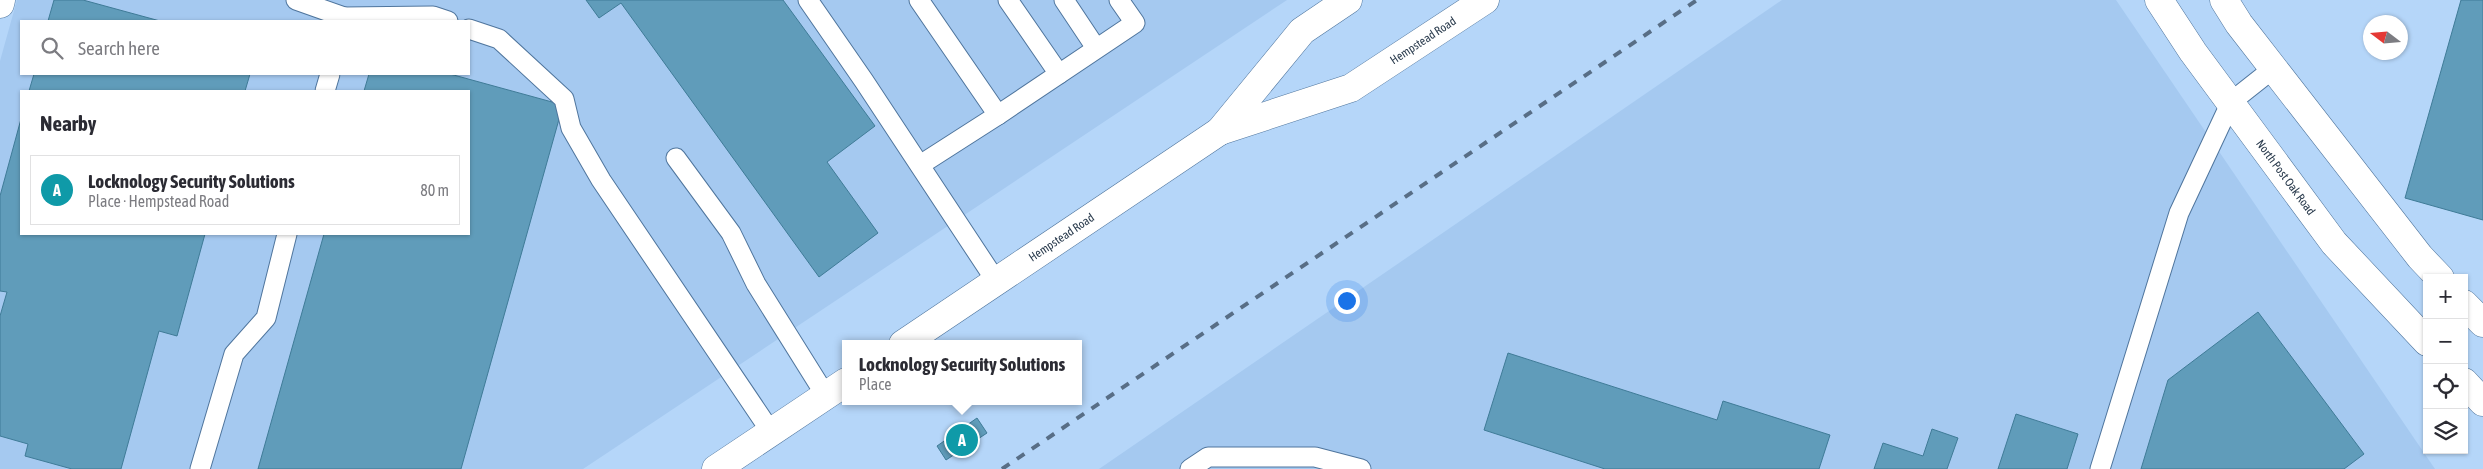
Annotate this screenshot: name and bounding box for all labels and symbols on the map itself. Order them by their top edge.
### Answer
street label: Hempstead Road [1388,14,1459,67]
north arrow [2363,15,2408,60]
street label: North Post Oak Road [2253,137,2318,218]
street label: Hempstead Road [1026,211,1097,264]
your location [1334,288,1360,314]
pin: A [946,421,978,459]

